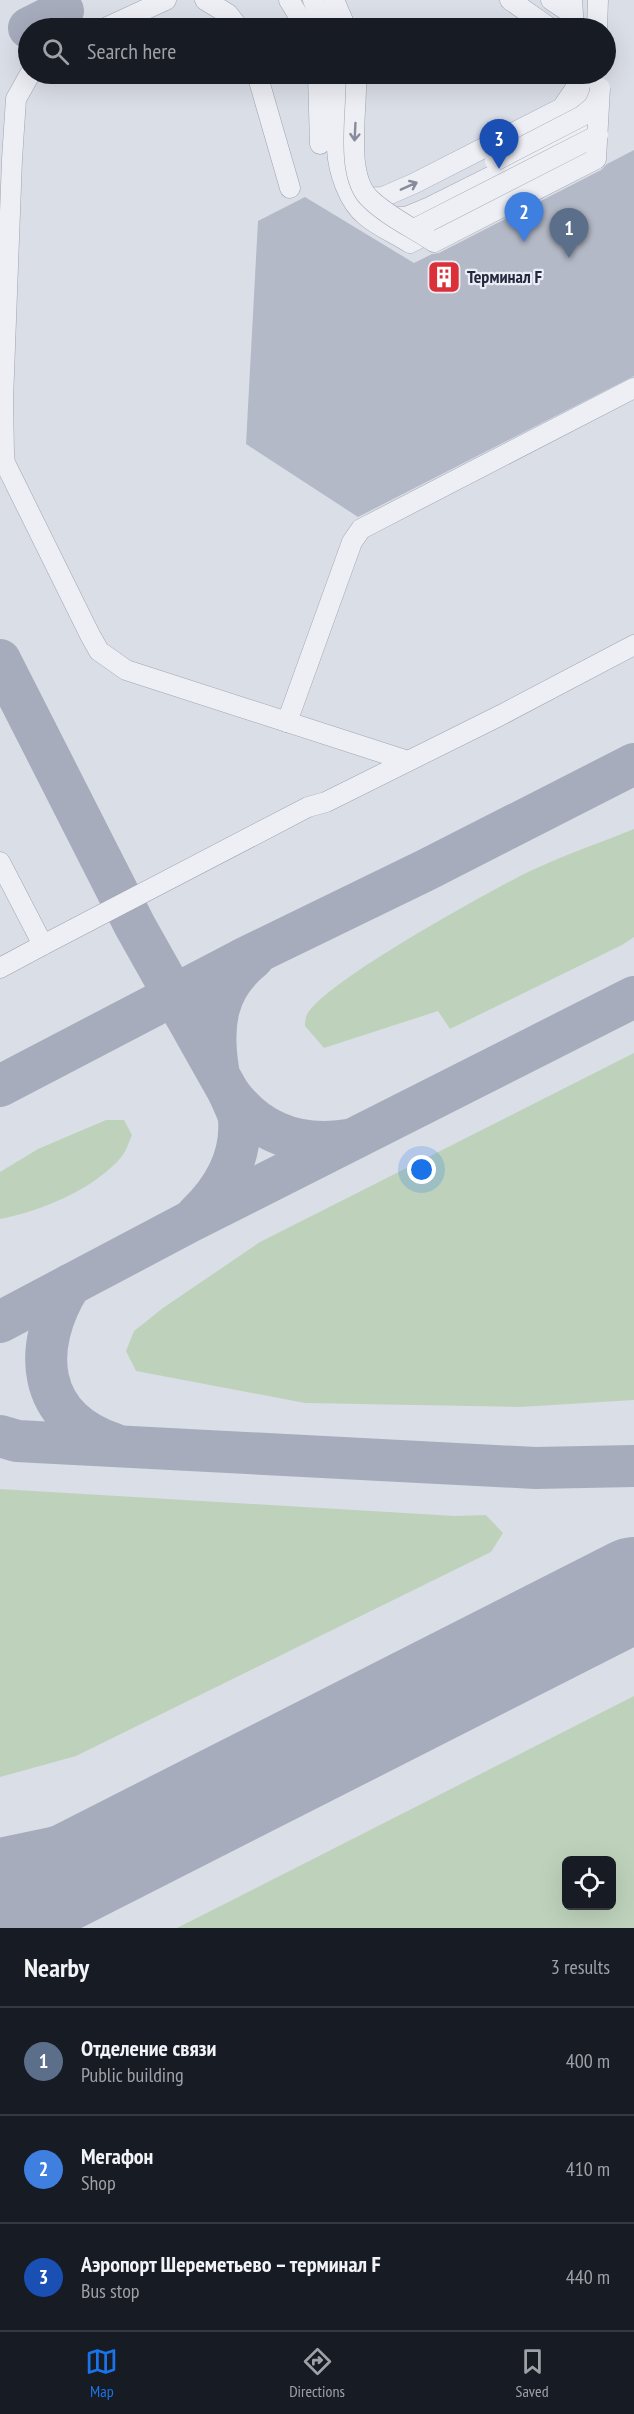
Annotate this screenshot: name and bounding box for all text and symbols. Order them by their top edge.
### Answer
search box [18,18,616,84]
icon: search [39,35,72,68]
text: Search here [87,37,176,65]
pin: 3 [480,120,518,169]
one-way arrow [350,121,361,141]
one-way arrow [399,179,417,191]
pin: 2 [504,192,544,242]
pin: 1 [550,208,588,258]
building icon: Терминал F [426,259,462,295]
place label: Терминал F [467,265,542,288]
your location [407,1155,436,1184]
map controls [562,1856,616,1910]
button: locate [562,1856,616,1910]
text: Nearby [24,1951,89,1984]
text: 3 results [551,1954,610,1980]
text: Отделение связи [81,2034,216,2062]
text: 1 [39,2048,48,2074]
text: 400 m [566,2048,610,2074]
text: Public building [81,2062,184,2088]
text: Мегафон [81,2142,153,2170]
text: 2 [39,2156,48,2182]
text: 410 m [566,2156,610,2182]
text: Shop [81,2170,116,2196]
text: Аэропорт Шереметьево – терминал F [81,2250,381,2278]
text: 3 [39,2264,48,2290]
text: 440 m [566,2264,610,2290]
text: Bus stop [81,2278,140,2304]
tab: Map [85,2345,118,2401]
tab: Directions [289,2345,345,2401]
tab: Saved [516,2345,549,2401]

